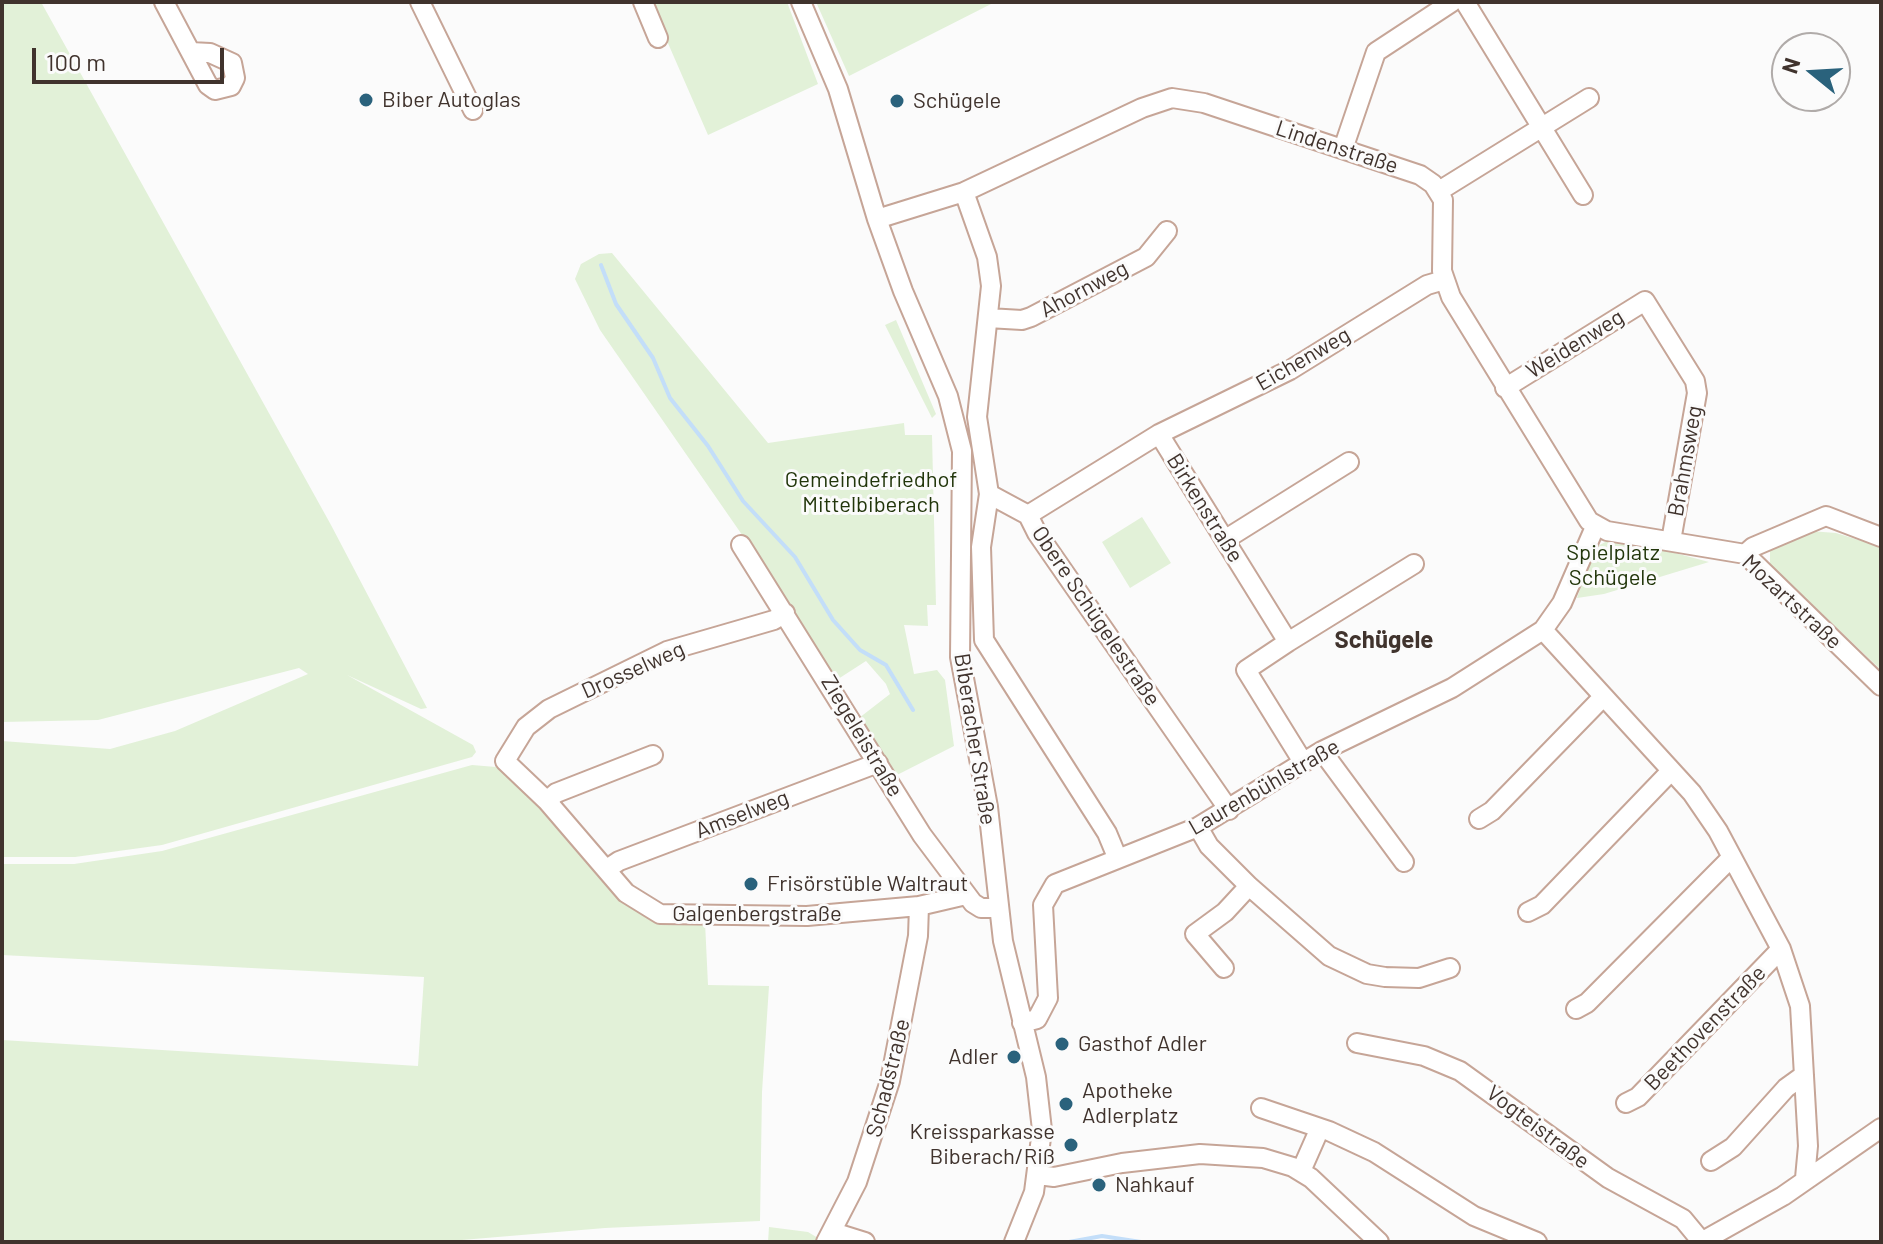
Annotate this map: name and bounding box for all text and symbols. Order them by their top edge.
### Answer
scale bar [36,32,228,82]
north arrow [1771,32,1851,112]
text: 100 m [46,47,106,76]
text: N [1775,54,1805,76]
place label: Biber Autoglas [382,87,521,113]
place label: Schügele [913,88,1001,114]
marker: Biber Autoglas [357,91,375,109]
marker: Schügele [888,92,906,110]
street label: Lindenstraße [1272,115,1402,179]
street label: Ahornweg [1036,255,1132,323]
street label: Weidenweg [1521,304,1629,384]
street label: Eichenweg [1251,321,1355,397]
street label: Brahmsweg [1662,404,1708,518]
street label: Birkenstraße [1161,449,1249,567]
park label: Gemeindefriedhof Mittelbiberach [785,467,957,518]
street label: Obere Schügelestraße [1026,521,1166,711]
park label: Spielplatz Schügele [1566,540,1660,592]
street label: Mozartstraße [1737,549,1847,655]
district label: Schügele [1335,626,1433,654]
street label: Drosselweg [577,636,689,704]
street label: Biberacher Straße [948,651,1002,827]
street label: Ziegeleistraße [815,670,909,802]
street label: Laurenbühlstraße [1184,733,1344,841]
street label: Amselweg [692,784,792,844]
place label: Frisörstüble Waltraut [767,871,968,897]
marker: Frisörstüble Waltraut [742,875,760,893]
street label: Galgenbergstraße [672,901,842,927]
street label: Beethovenstraße [1639,960,1771,1096]
street label: Schadstraße [861,1016,915,1140]
place label: Gasthof Adler [1078,1031,1207,1057]
marker: Gasthof Adler [1053,1035,1071,1053]
place label: Adler [948,1044,998,1070]
marker: Adler [1005,1048,1023,1066]
place label: Apotheke Adlerplatz [1082,1078,1178,1130]
street label: Vogteistraße [1481,1080,1595,1174]
marker: Apotheke Adlerplatz [1057,1095,1075,1113]
place label: Kreissparkasse Biberach/Riß [909,1119,1055,1170]
marker: Kreissparkasse Biberach/Riß [1062,1136,1080,1154]
place label: Nahkauf [1115,1172,1195,1198]
marker: Nahkauf [1090,1176,1108,1194]

